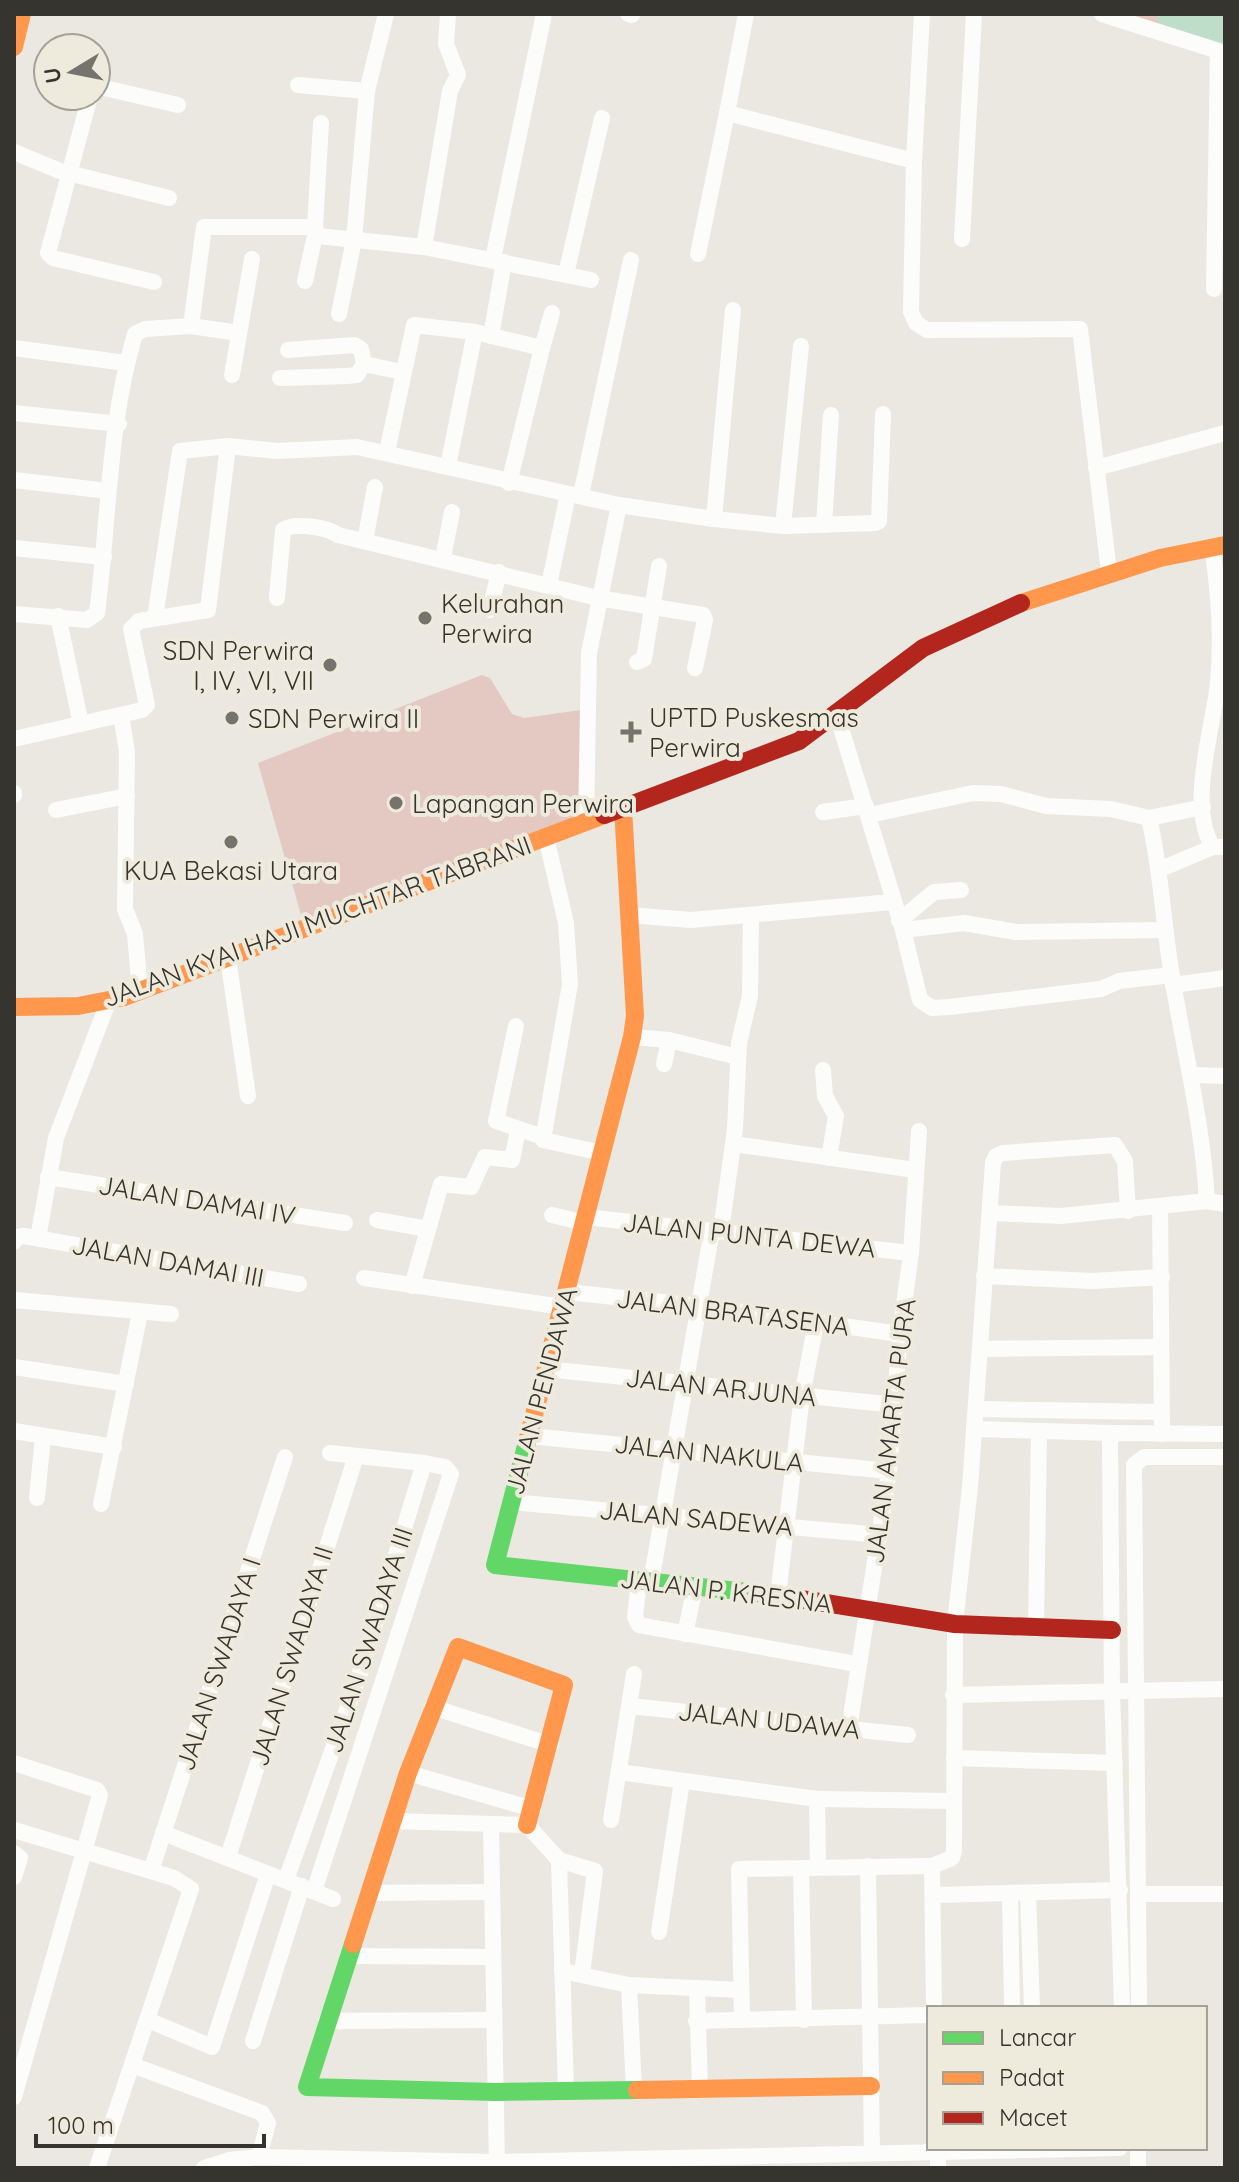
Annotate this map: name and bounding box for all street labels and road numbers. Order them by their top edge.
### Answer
street label: JALAN KYAI HAJI MUCHTAR TABRANI [98,828,536,1014]
street label: JALAN DAMAI IV [96,1168,298,1232]
street label: JALAN PUNTA DEWA [621,1205,877,1265]
street label: JALAN DAMAI III [69,1228,267,1294]
street label: JALAN BRATASENA [615,1281,851,1343]
street label: JALAN PENDAWA [497,1284,585,1498]
street label: JALAN AMARTA PURA [857,1296,923,1565]
street label: JALAN ARJUNA [624,1361,818,1413]
street label: JALAN NAKULA [613,1427,805,1479]
street label: JALAN SADEWA [598,1493,794,1543]
street label: JALAN SWADAYA III [316,1523,420,1757]
street label: JALAN SWADAYA II [242,1542,340,1770]
street label: JALAN SWADAYA I [168,1553,268,1775]
street label: JALAN P. KRESNA [618,1562,834,1620]
street label: JALAN UDAWA [676,1694,862,1746]

